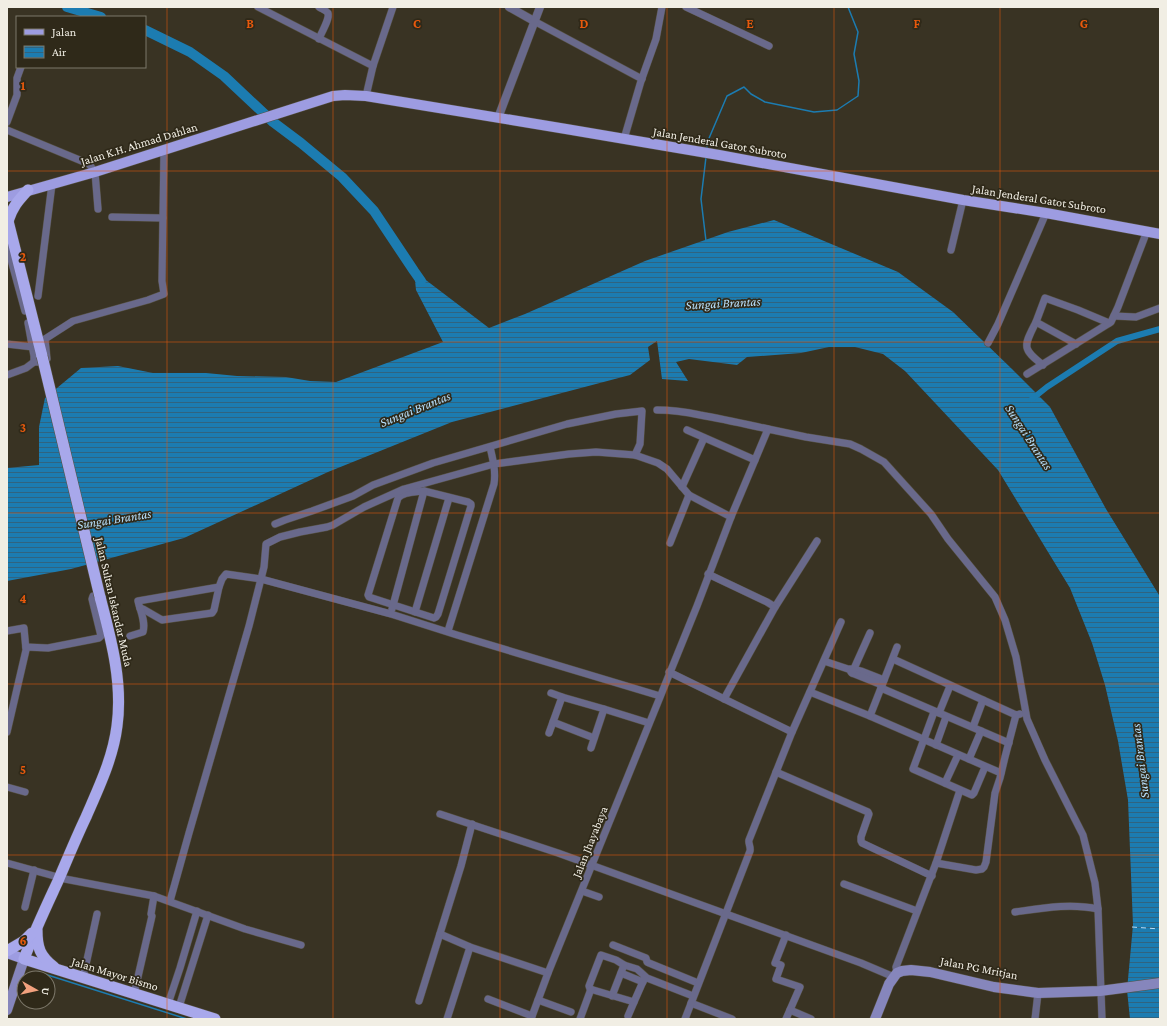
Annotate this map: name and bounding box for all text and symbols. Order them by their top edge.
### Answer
legend [16,16,146,68]
text: B [246,16,254,31]
text: C [413,16,421,31]
text: D [580,16,589,31]
text: E [746,16,754,31]
text: F [914,16,921,31]
text: G [1080,16,1088,31]
text: Jalan [51,25,77,39]
text: Air [52,45,67,59]
text: 1 [21,78,26,93]
street label: Jalan K.H. Ahmad Dahlan [78,119,200,169]
street label: Jalan Jenderal Gatot Subroto [651,124,788,162]
street label: Jalan Jenderal Gatot Subroto [970,181,1107,217]
text: 2 [20,249,27,264]
water label: Sungai Brantas [685,294,761,312]
water label: Sungai Brantas [377,388,453,430]
water label: Sungai Brantas [1002,401,1056,473]
text: 3 [20,420,26,435]
water label: Sungai Brantas [76,506,152,532]
street label: Jalan Sultan Iskandar Muda [92,535,136,669]
text: 4 [19,591,27,606]
water label: Sungai Brantas [1128,723,1152,799]
text: 5 [20,762,26,777]
street label: Jalan Jhayabaya [569,804,611,881]
text: 6 [19,933,27,948]
street label: Jalan PG Mritjan [938,953,1019,982]
street label: Jalan Mayor Bismo [69,954,160,994]
north arrow [16,970,56,1010]
text: U [39,987,52,996]

